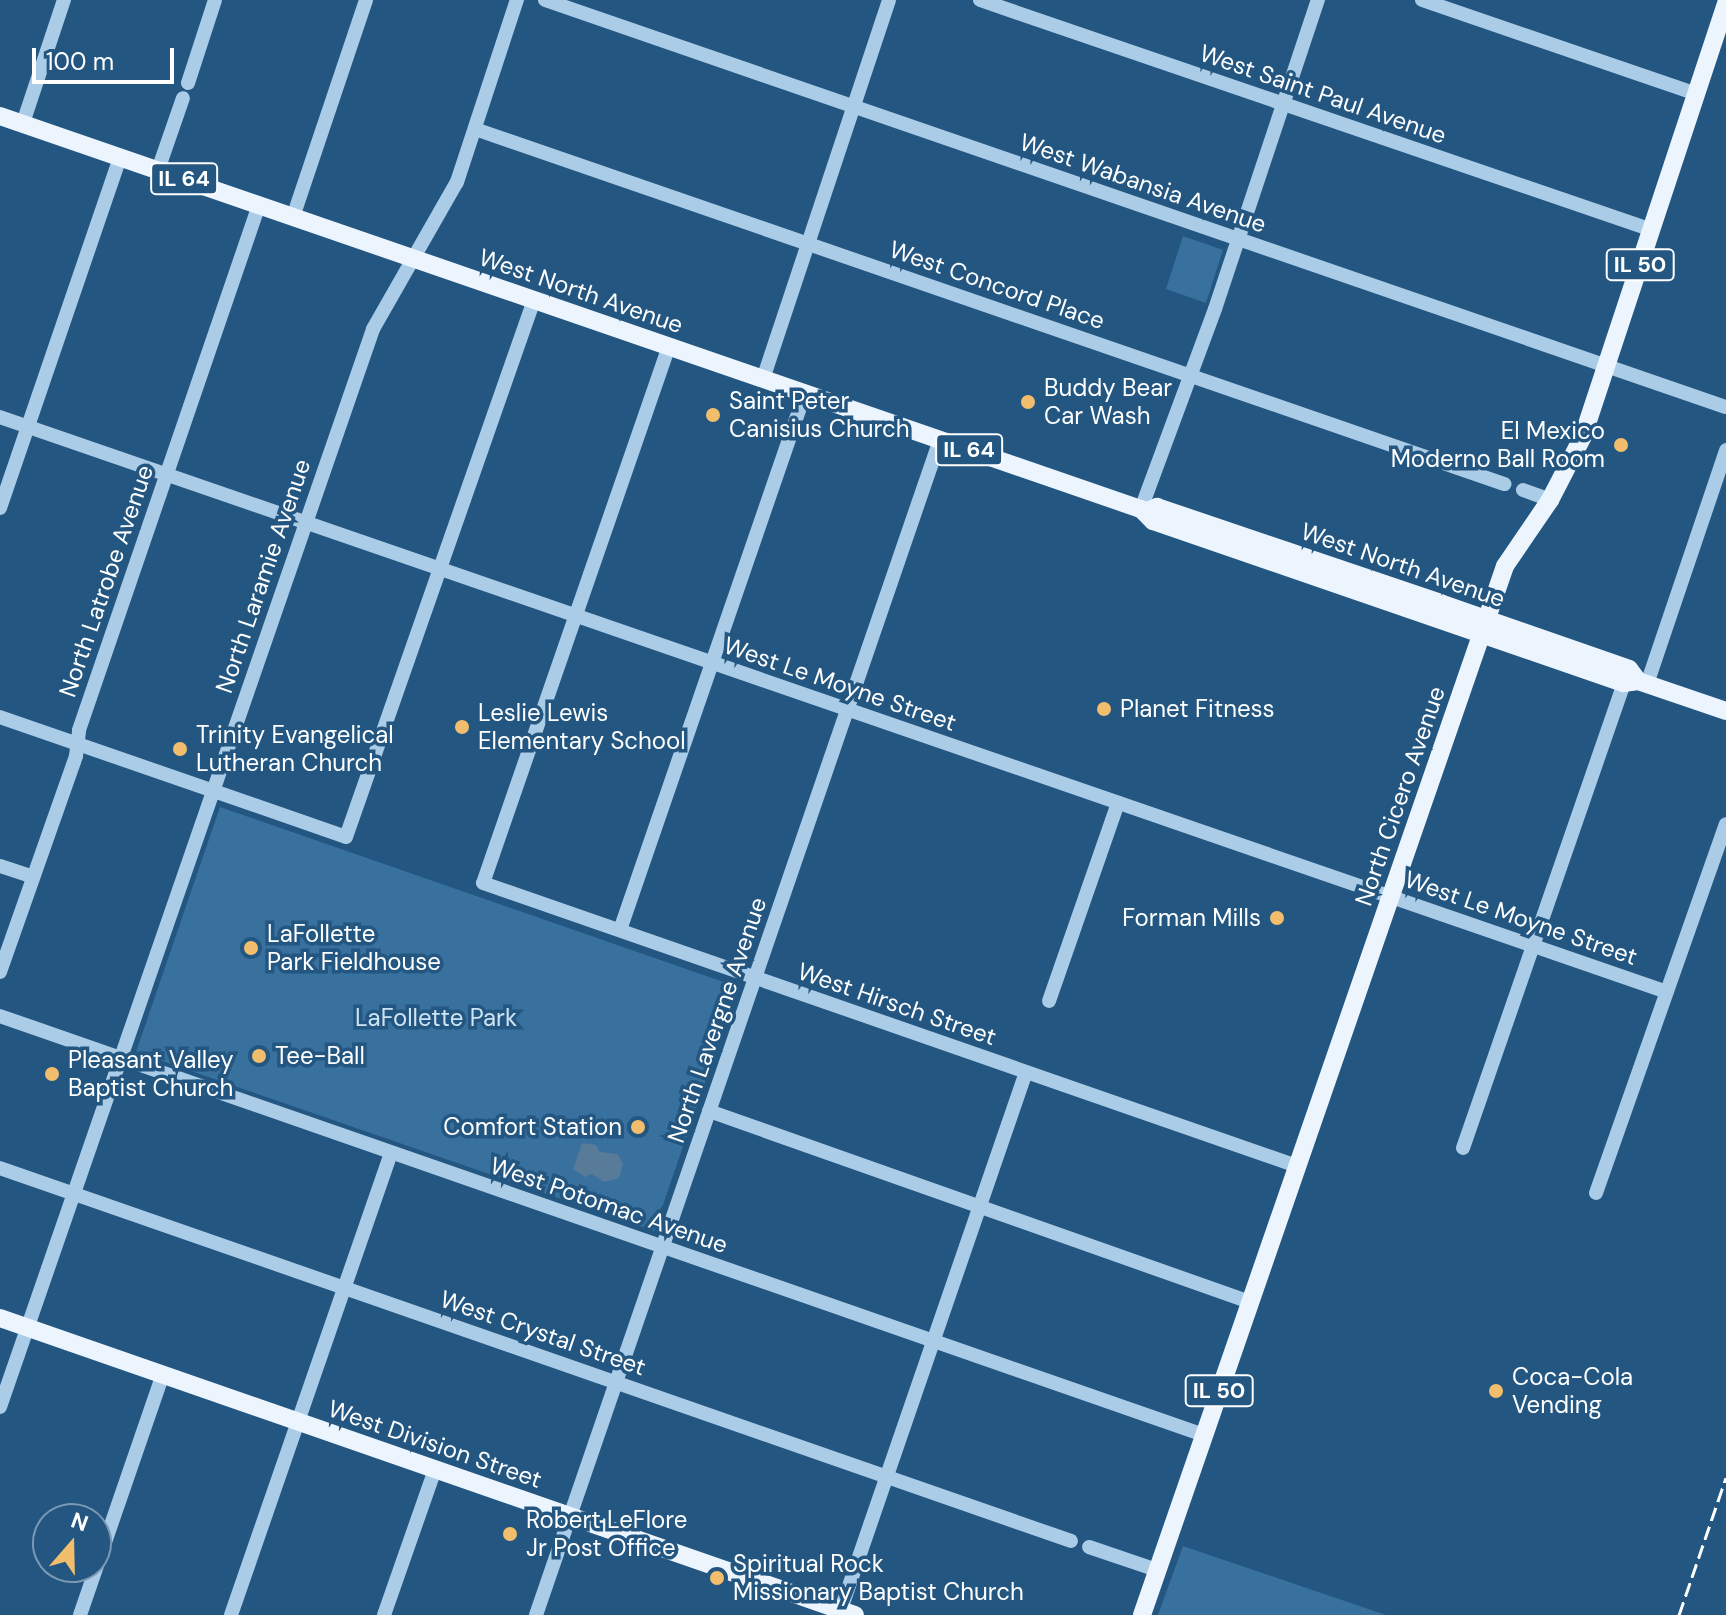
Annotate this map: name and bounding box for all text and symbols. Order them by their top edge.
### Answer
scale bar [36,32,178,82]
street label: West Saint Paul Avenue [1196,38,1450,150]
text: 100 m [46,46,114,77]
street label: West Wabansia Avenue [1016,127,1270,239]
road number: IL 64 [150,161,218,197]
street label: West Concord Place [886,235,1108,335]
street label: West North Avenue [475,243,687,339]
road number: IL 50 [1604,247,1676,283]
place label: Buddy Bear Car Wash [1044,374,1172,430]
place label: Saint Peter Canisius Church [729,387,910,443]
marker: Buddy Bear Car Wash [1019,393,1037,411]
marker: Saint Peter Canisius Church [704,406,722,424]
place label: El Mexico Moderno Ball Room [1391,417,1605,473]
road number: IL 64 [935,432,1003,468]
marker: El Mexico Moderno Ball Room [1612,436,1630,454]
street label: North Laramie Avenue [209,455,317,697]
street label: North Latrobe Avenue [53,461,159,701]
street label: West North Avenue [1297,517,1509,613]
street label: West Le Moyne Street [720,631,960,737]
street label: North Cicero Avenue [1349,682,1451,910]
place label: Planet Fitness [1120,695,1275,723]
place label: Leslie Lewis Elementary School [478,699,686,755]
marker: Planet Fitness [1095,700,1113,718]
marker: Leslie Lewis Elementary School [453,718,471,736]
place label: Trinity Evangelical Lutheran Church [196,721,394,777]
marker: Trinity Evangelical Lutheran Church [171,740,189,758]
street label: West Le Moyne Street [1401,865,1641,971]
street label: North Lavergne Avenue [661,894,773,1146]
place label: Forman Mills [1122,904,1261,932]
marker: Forman Mills [1268,909,1286,927]
place label: LaFollette Park Fieldhouse [267,920,441,976]
marker: LaFollette Park Fieldhouse [242,939,260,957]
street label: West Hirsch Street [794,957,1000,1051]
park label: LaFollette Park [355,1004,517,1032]
place label: Tee-Ball [275,1042,365,1070]
place label: Pleasant Valley Baptist Church [68,1046,234,1102]
marker: Tee-Ball [250,1047,268,1065]
marker: Pleasant Valley Baptist Church [43,1065,61,1083]
place label: Comfort Station [443,1113,622,1141]
marker: Comfort Station [629,1118,647,1136]
street label: West Potomac Avenue [486,1151,732,1259]
street label: West Crystal Street [436,1284,650,1382]
place label: Coca-Cola Vending [1512,1363,1633,1419]
road number: IL 50 [1183,1373,1255,1409]
marker: Coca-Cola Vending [1487,1382,1505,1400]
street label: West Division Street [324,1394,546,1494]
north arrow [32,1503,112,1583]
text: N [67,1505,92,1538]
place label: Robert LeFlore Jr Post Office [526,1506,687,1562]
marker: Robert LeFlore Jr Post Office [501,1525,519,1543]
place label: Spiritual Rock Missionary Baptist Church [733,1550,1024,1606]
marker: Spiritual Rock Missionary Baptist Church [708,1569,726,1587]

